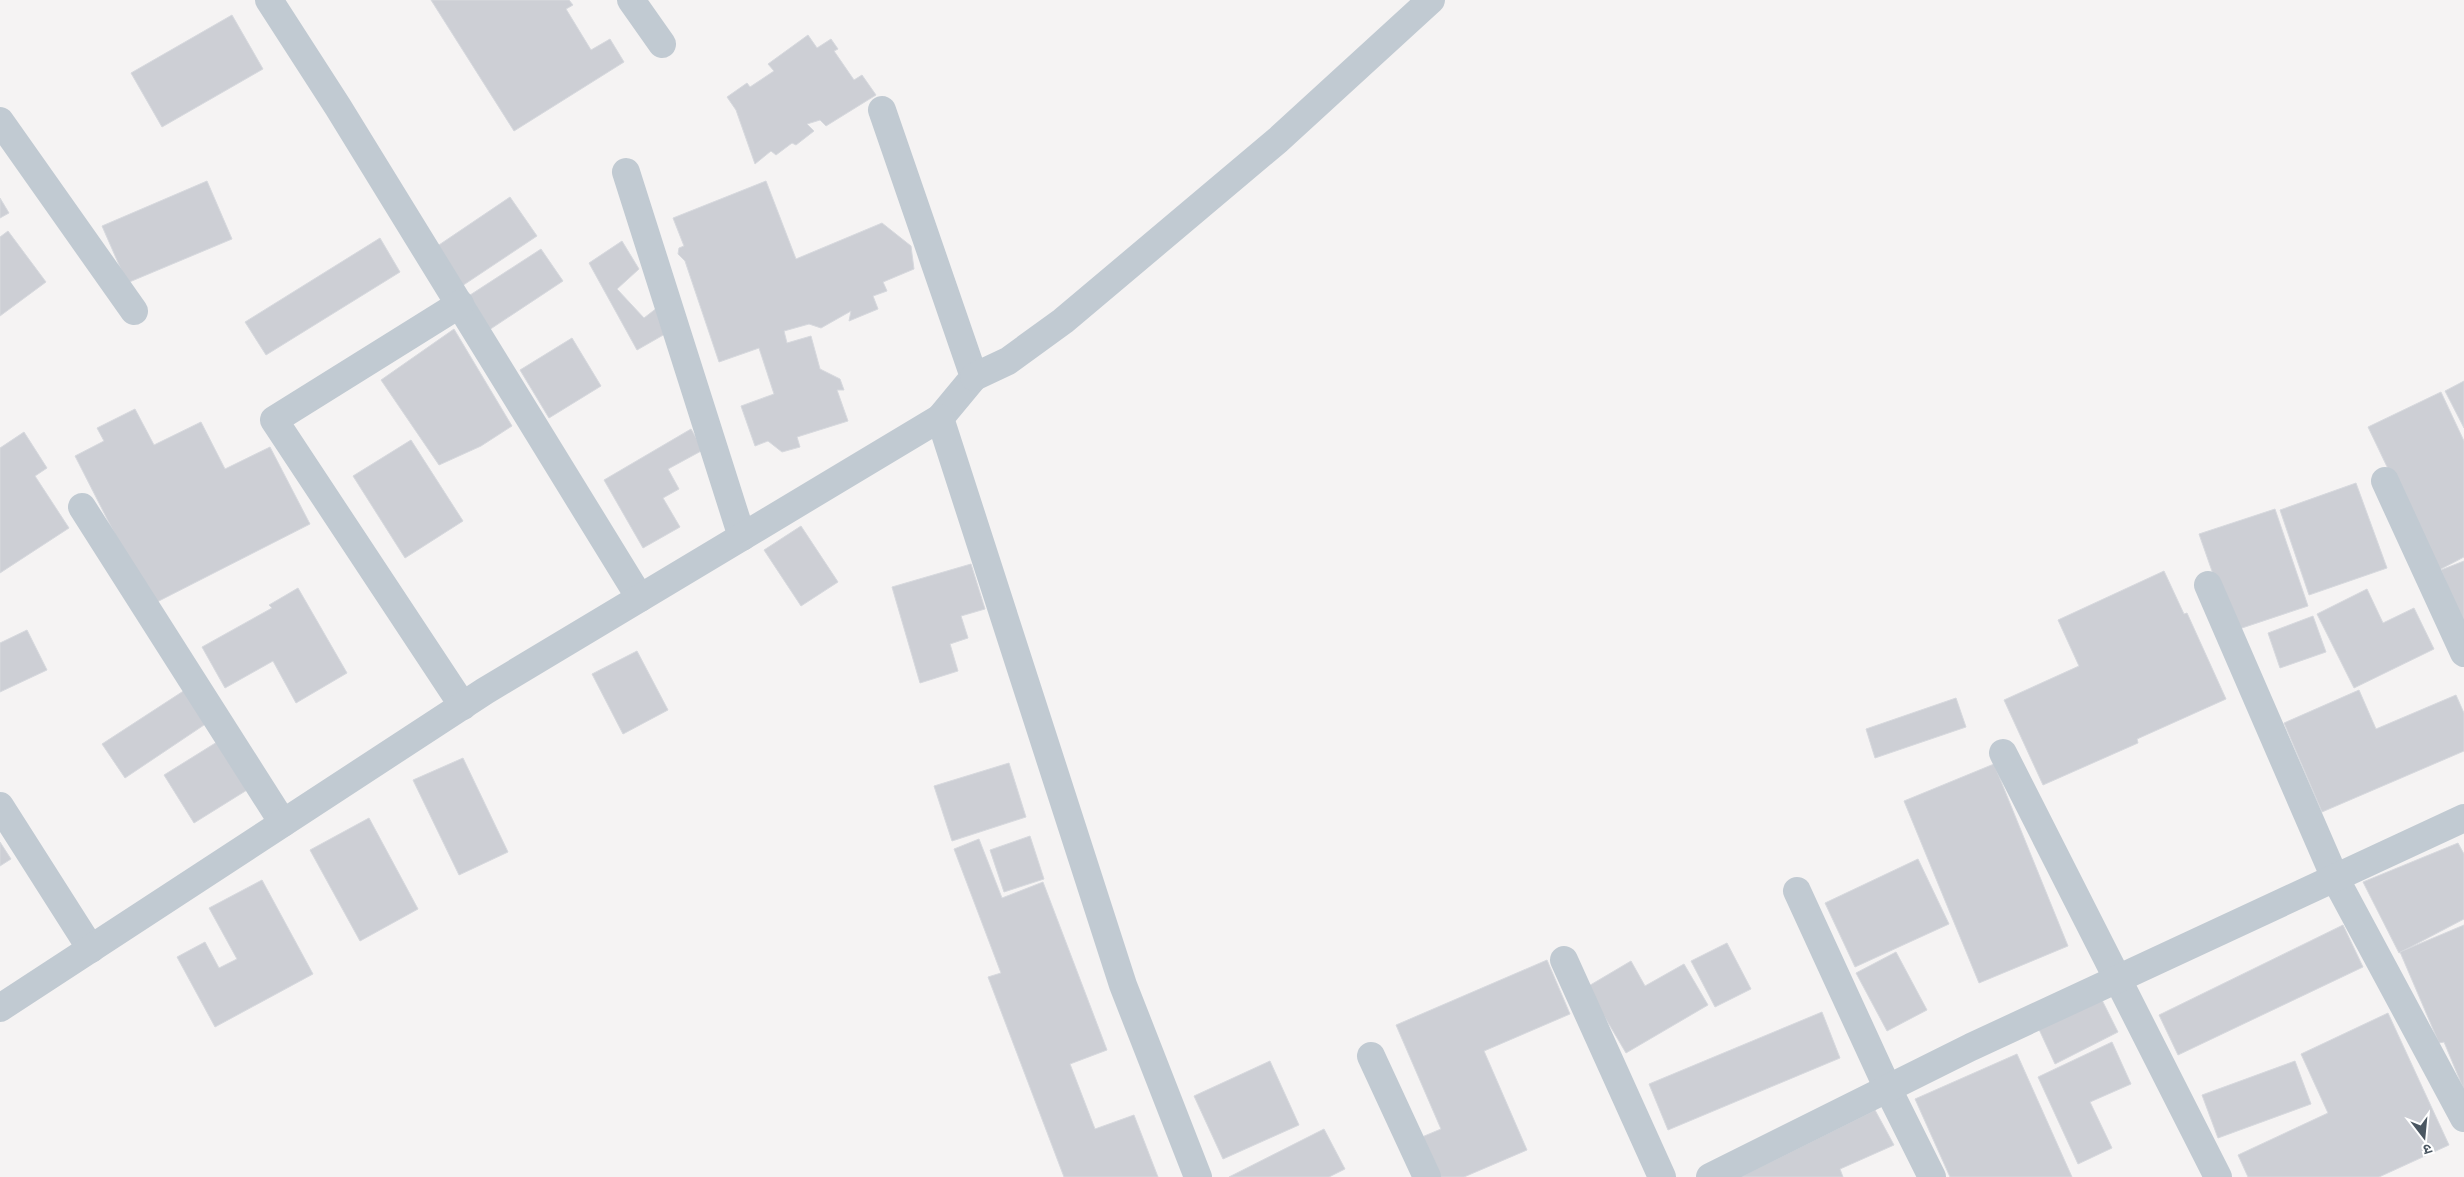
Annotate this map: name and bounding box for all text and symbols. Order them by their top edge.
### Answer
north arrow [2399,1112,2449,1162]
text: उ [2420,1140,2434,1159]

